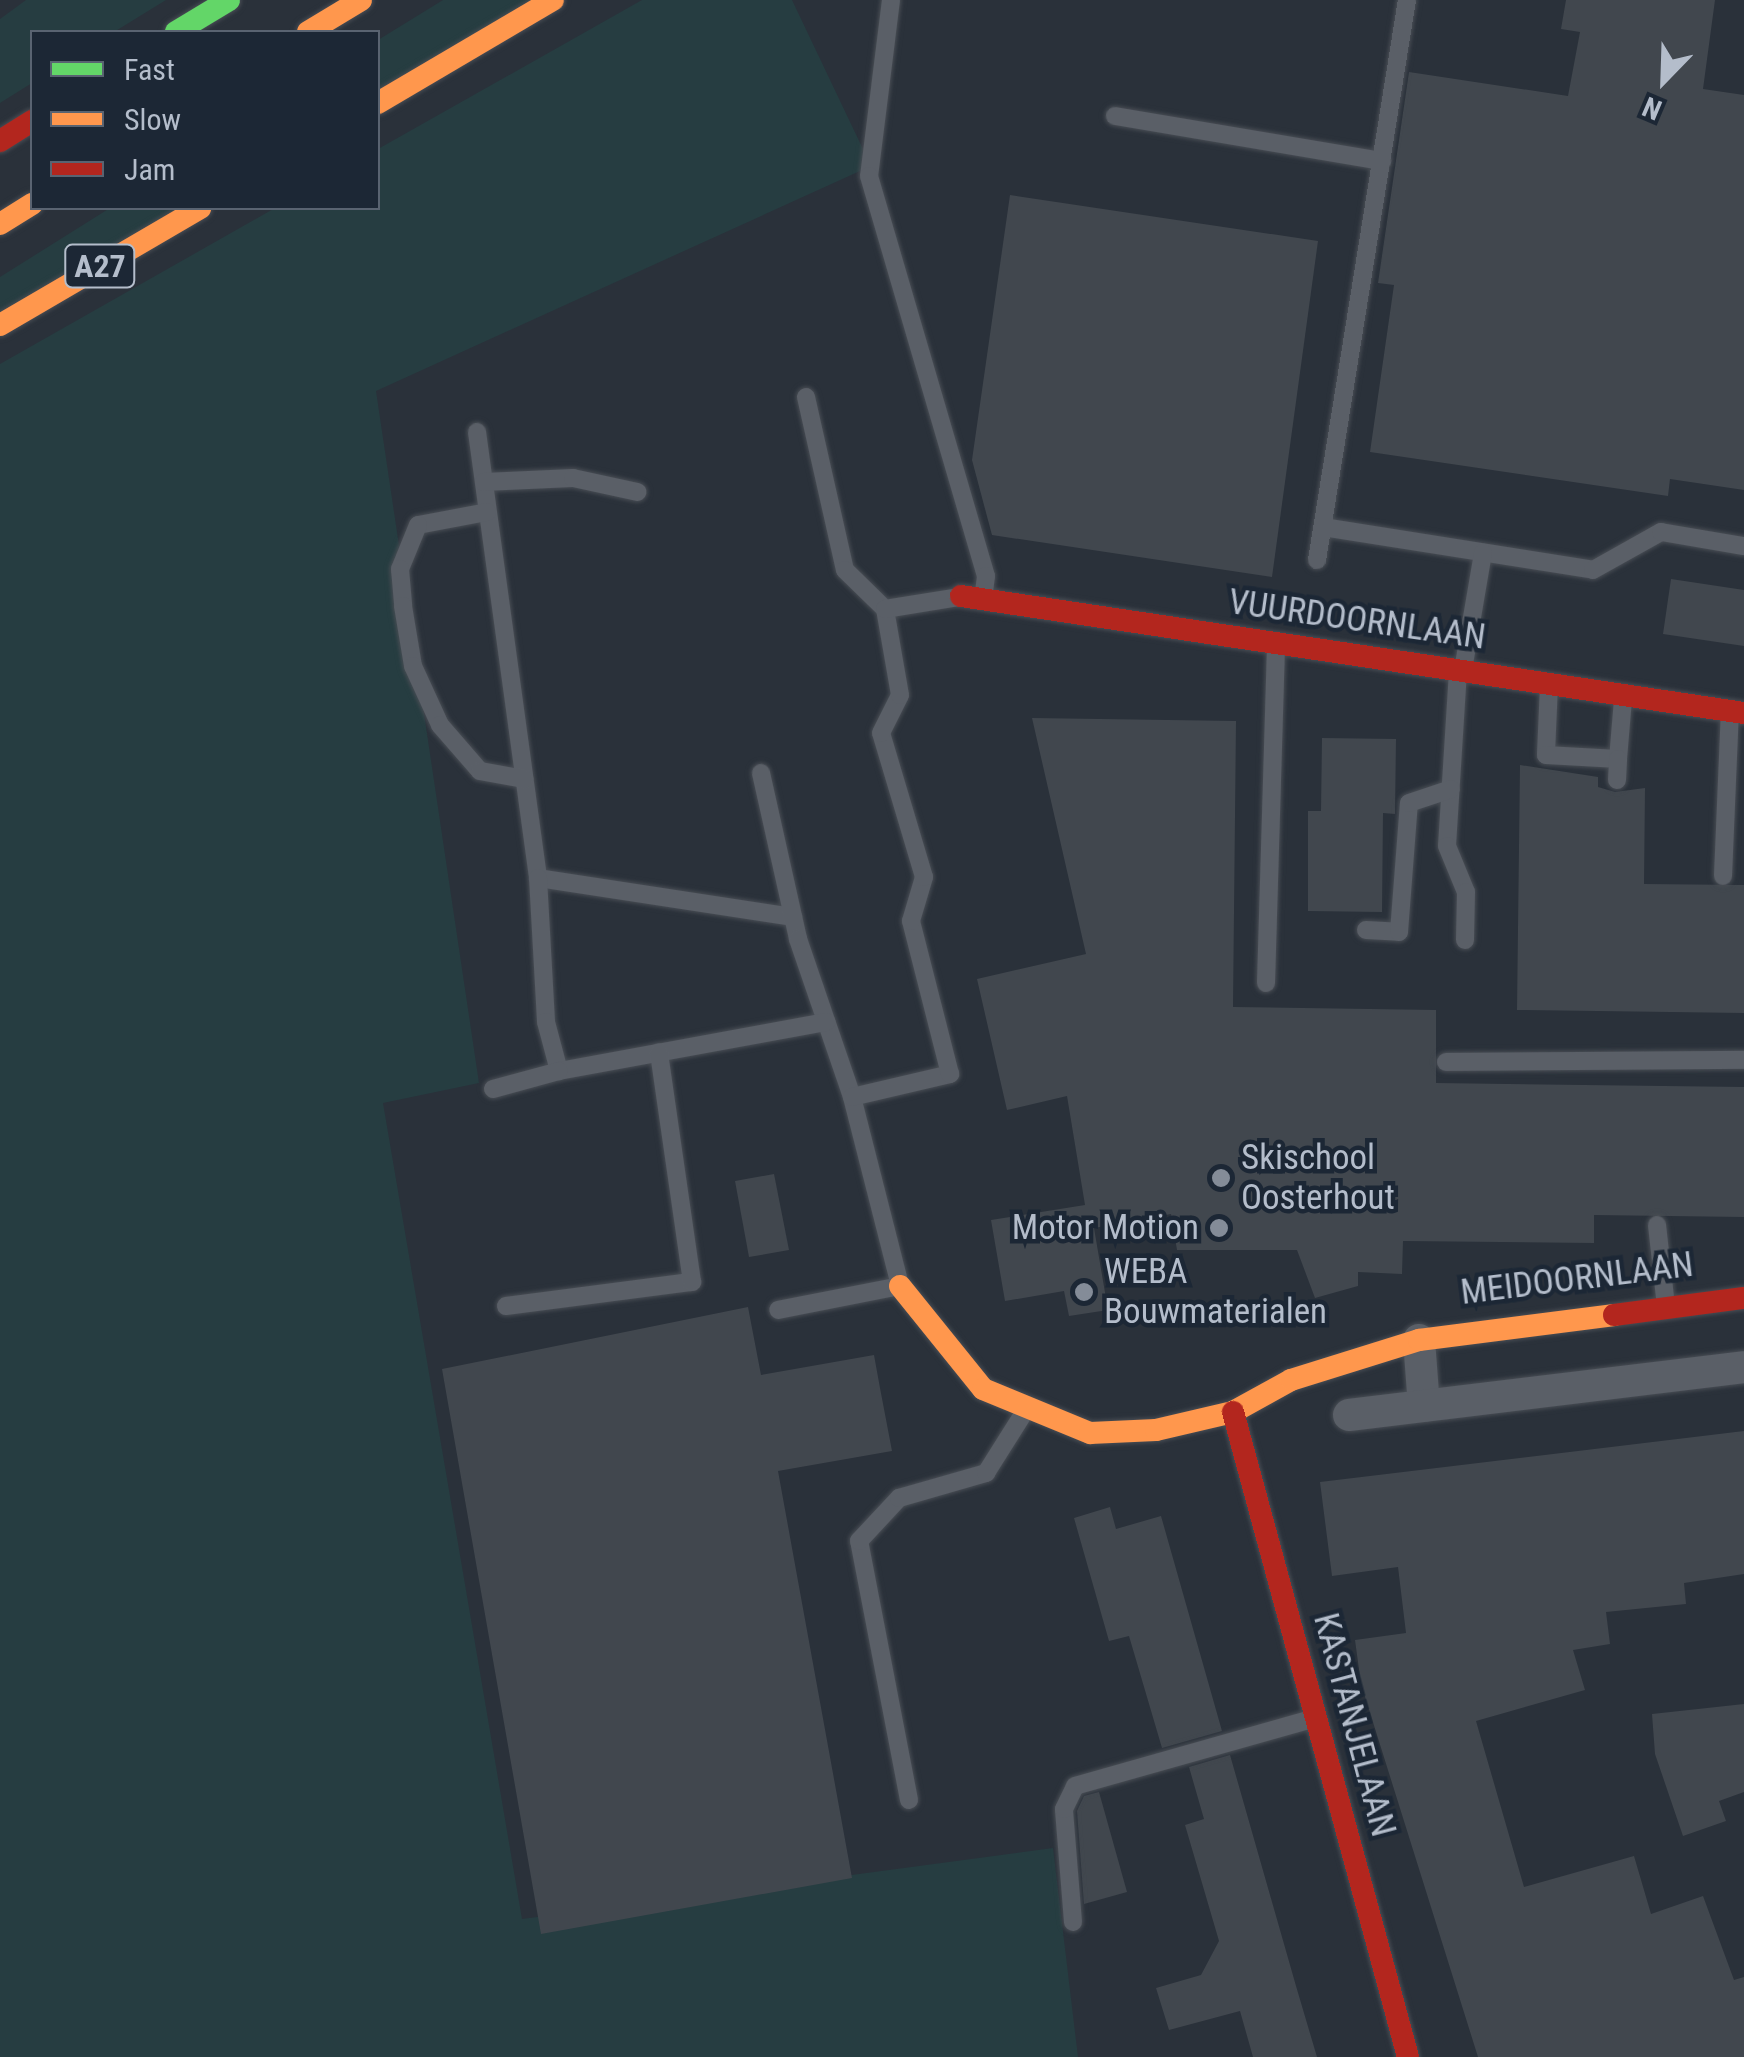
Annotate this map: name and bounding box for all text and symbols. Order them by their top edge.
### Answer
legend [30,30,380,210]
north arrow [1614,30,1714,130]
text: Fast [124,52,175,87]
text: N [1638,90,1666,127]
text: Slow [124,102,181,137]
text: Jam [124,152,175,187]
road number: A27 [62,239,138,293]
street label: VUURDOORNLAAN [1226,581,1488,659]
place label: Skischool Oosterhout [1241,1137,1395,1219]
marker: Skischool Oosterhout [1210,1167,1232,1189]
place label: Motor Motion [1012,1207,1199,1249]
marker: Motor Motion [1208,1217,1230,1239]
street label: MEIDOORNLAAN [1458,1244,1696,1314]
place label: WEBA Bouwmaterialen [1104,1251,1327,1333]
marker: WEBA Bouwmaterialen [1073,1281,1095,1303]
street label: KASTANJELAAN [1304,1609,1404,1841]

